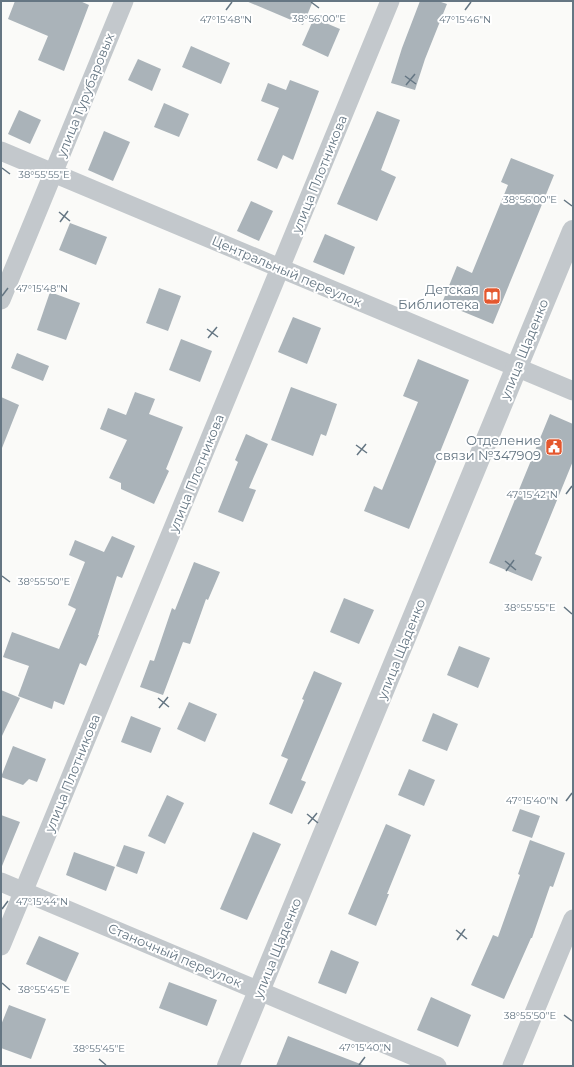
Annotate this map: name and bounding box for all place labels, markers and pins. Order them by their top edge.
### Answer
place label: Детская Библиотека [398,281,479,312]
library icon: Детская Библиотека [482,286,502,306]
place label: Отделение связи №347909 [436,432,541,463]
public building icon: Отделение связи №347909 [544,437,564,457]

